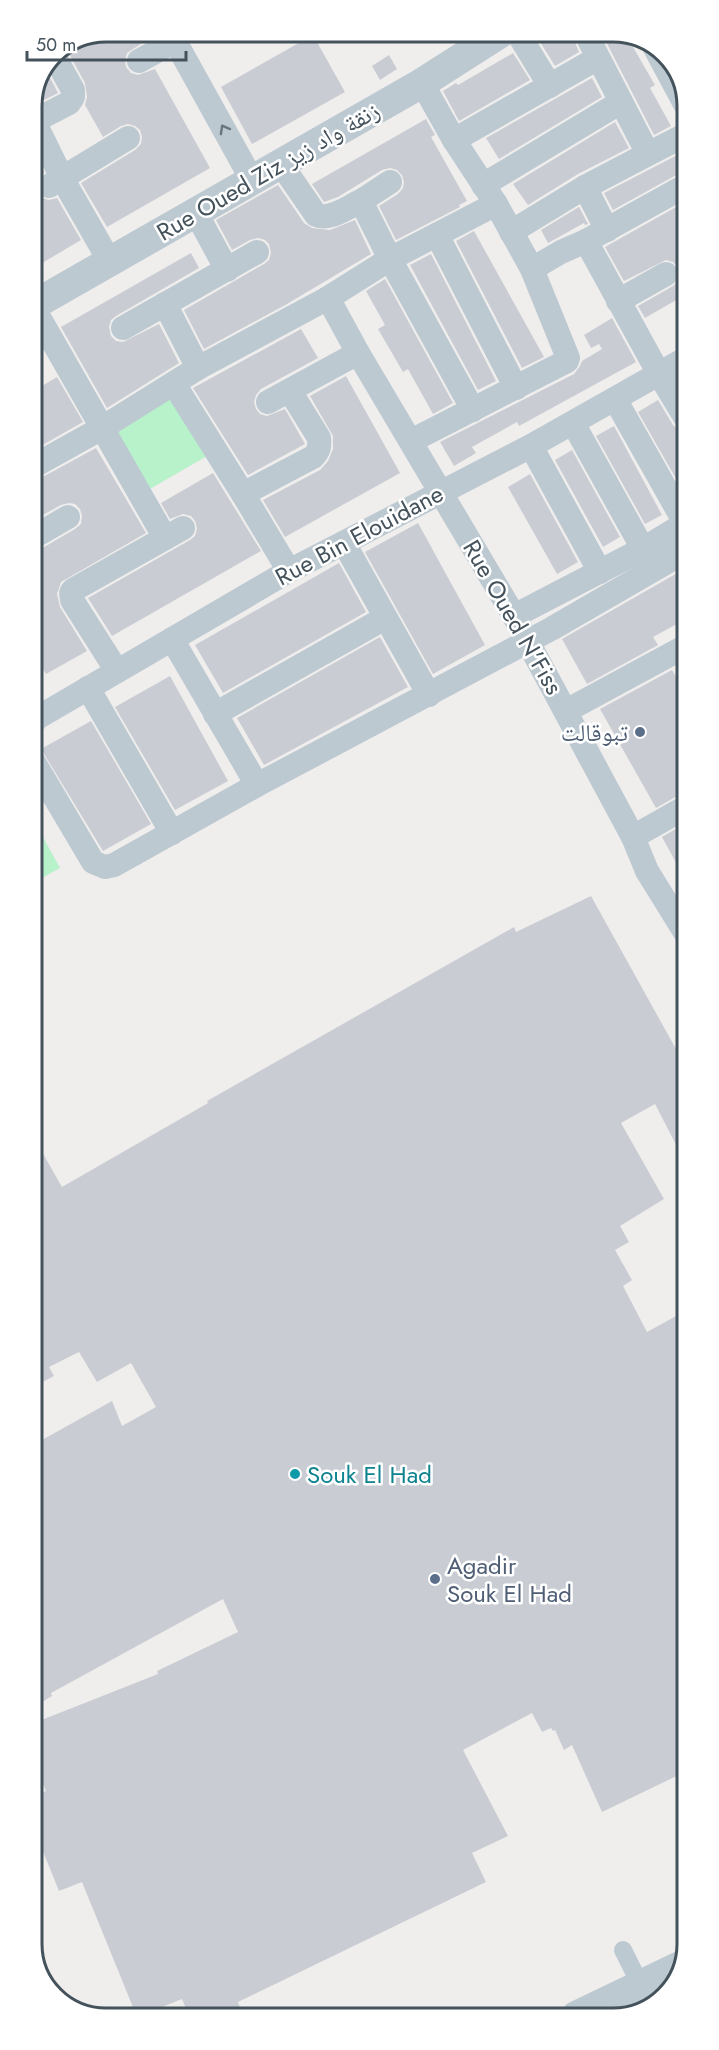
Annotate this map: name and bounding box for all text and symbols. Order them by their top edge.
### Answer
scale bar [27,24,186,62]
text: 50 m [36,32,76,58]
street label: Rue Oued Ziz زنقة واد زيز [150,93,386,249]
one-way arrow [220,125,231,135]
street label: Rue Bin Elouidane [269,476,449,594]
street label: Rue Oued N'Fiss [454,533,572,701]
place label: تبوقالت [561,715,628,750]
marker: تبوقالت [633,725,647,739]
place label: Souk El Had [307,1457,432,1492]
marker: Souk El Had [288,1467,302,1481]
place label: Agadir Souk El Had [447,1548,572,1611]
marker: Agadir Souk El Had [428,1572,442,1586]

